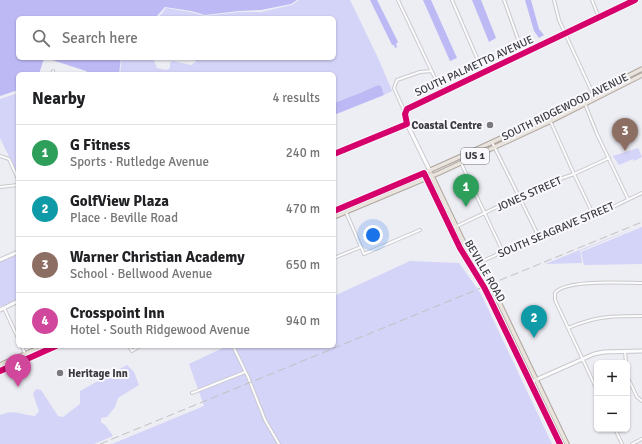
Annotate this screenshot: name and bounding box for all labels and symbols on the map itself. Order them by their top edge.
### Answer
street label: SOUTH PALMETTO AVENUE [413,33,535,99]
street label: SOUTH RIDGEWOOD AVENUE [500,71,630,143]
pin: 3 [612,118,638,151]
place label: Coastal Centre [412,119,483,132]
marker: Coastal Centre [485,120,495,130]
road number: US 1 [461,148,489,164]
pin: 1 [453,174,479,207]
street label: JONES STREET [494,174,564,214]
street label: SOUTH SEAGRAVE STREET [496,199,617,260]
your location [363,225,383,245]
street label: BEVILLE ROAD [462,238,508,304]
pin: 2 [521,305,547,338]
pin: 4 [5,354,31,387]
place label: Heritage Inn [68,367,128,380]
marker: Heritage Inn [55,368,65,378]

